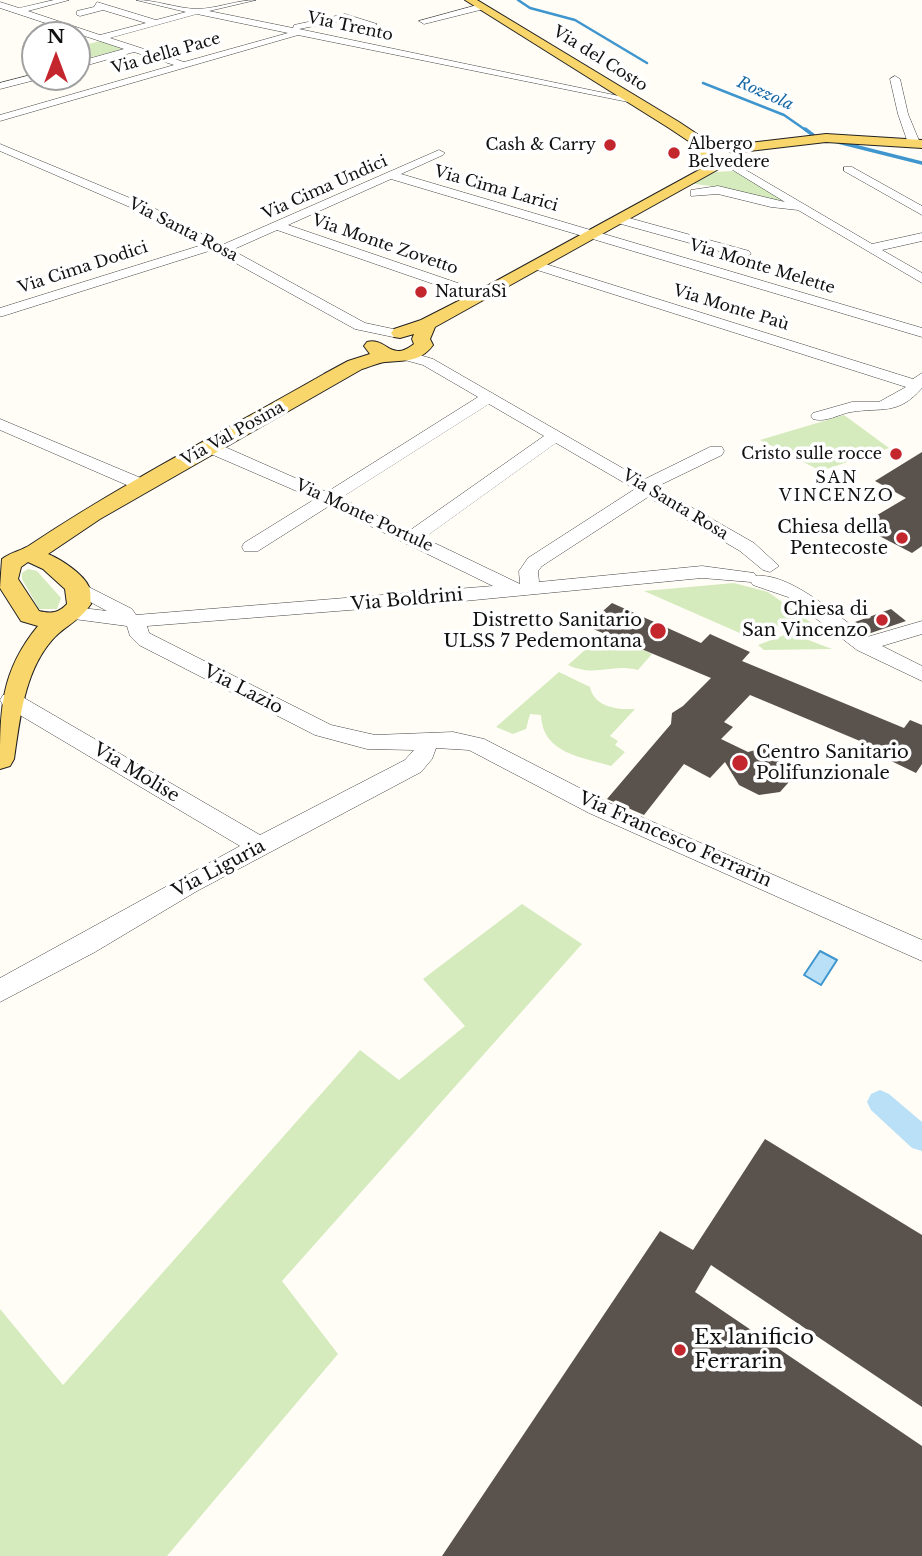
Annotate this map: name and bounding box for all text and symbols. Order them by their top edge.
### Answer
street label: Via Trento [305,9,395,45]
north arrow [21,21,91,91]
street label: Via del Costo [549,22,651,96]
text: N [47,25,65,48]
street label: Via della Pace [109,29,223,79]
water label: Rozzola [734,73,796,115]
place label: Albergo Belvedere [688,134,770,172]
place label: Cash & Carry [486,135,596,155]
marker: Cash & Carry [602,137,618,153]
marker: Albergo Belvedere [666,145,682,161]
street label: Via Cima Undici [260,152,390,224]
street label: Via Cima Larici [432,162,560,216]
street label: Via Santa Rosa [125,194,241,266]
street label: Via Monte Zovetto [309,211,461,279]
street label: Via Monte Melette [687,236,837,298]
street label: Via Cima Dodici [16,238,150,298]
street label: Via Monte Paù [671,281,791,335]
place label: NaturaSì [435,282,507,302]
marker: NaturaSì [413,284,429,300]
street label: Via Val Posina [178,398,288,470]
place label: Cristo sulle rocce [741,444,882,464]
marker: Cristo sulle rocce [888,446,904,462]
street label: Via Santa Rosa [619,466,731,544]
district label: SAN VINCENZO [780,468,894,506]
street label: Via Monte Portule [292,476,436,556]
place label: Chiesa della Pentecoste [777,517,888,560]
marker: Chiesa della Pentecoste [894,530,910,546]
street label: Via Boldrini [350,584,464,616]
place label: Chiesa di San Vincenzo [742,599,868,642]
place label: Distretto Sanitario ULSS 7 Pedemontana [444,610,642,652]
marker: Chiesa di San Vincenzo [874,612,890,628]
marker: Distretto Sanitario ULSS 7 Pedemontana [648,621,668,641]
street label: Via Lazio [200,661,286,719]
street label: Via Molise [89,739,183,807]
place label: Centro Sanitario Polifunzionale [756,742,909,784]
marker: Centro Sanitario Polifunzionale [730,753,750,773]
street label: Via Francesco Ferrarin [575,788,775,892]
street label: Via Liguria [169,836,269,902]
place label: Ex lanificio Ferrarin [694,1325,814,1375]
marker: Ex lanificio Ferrarin [672,1342,688,1358]

